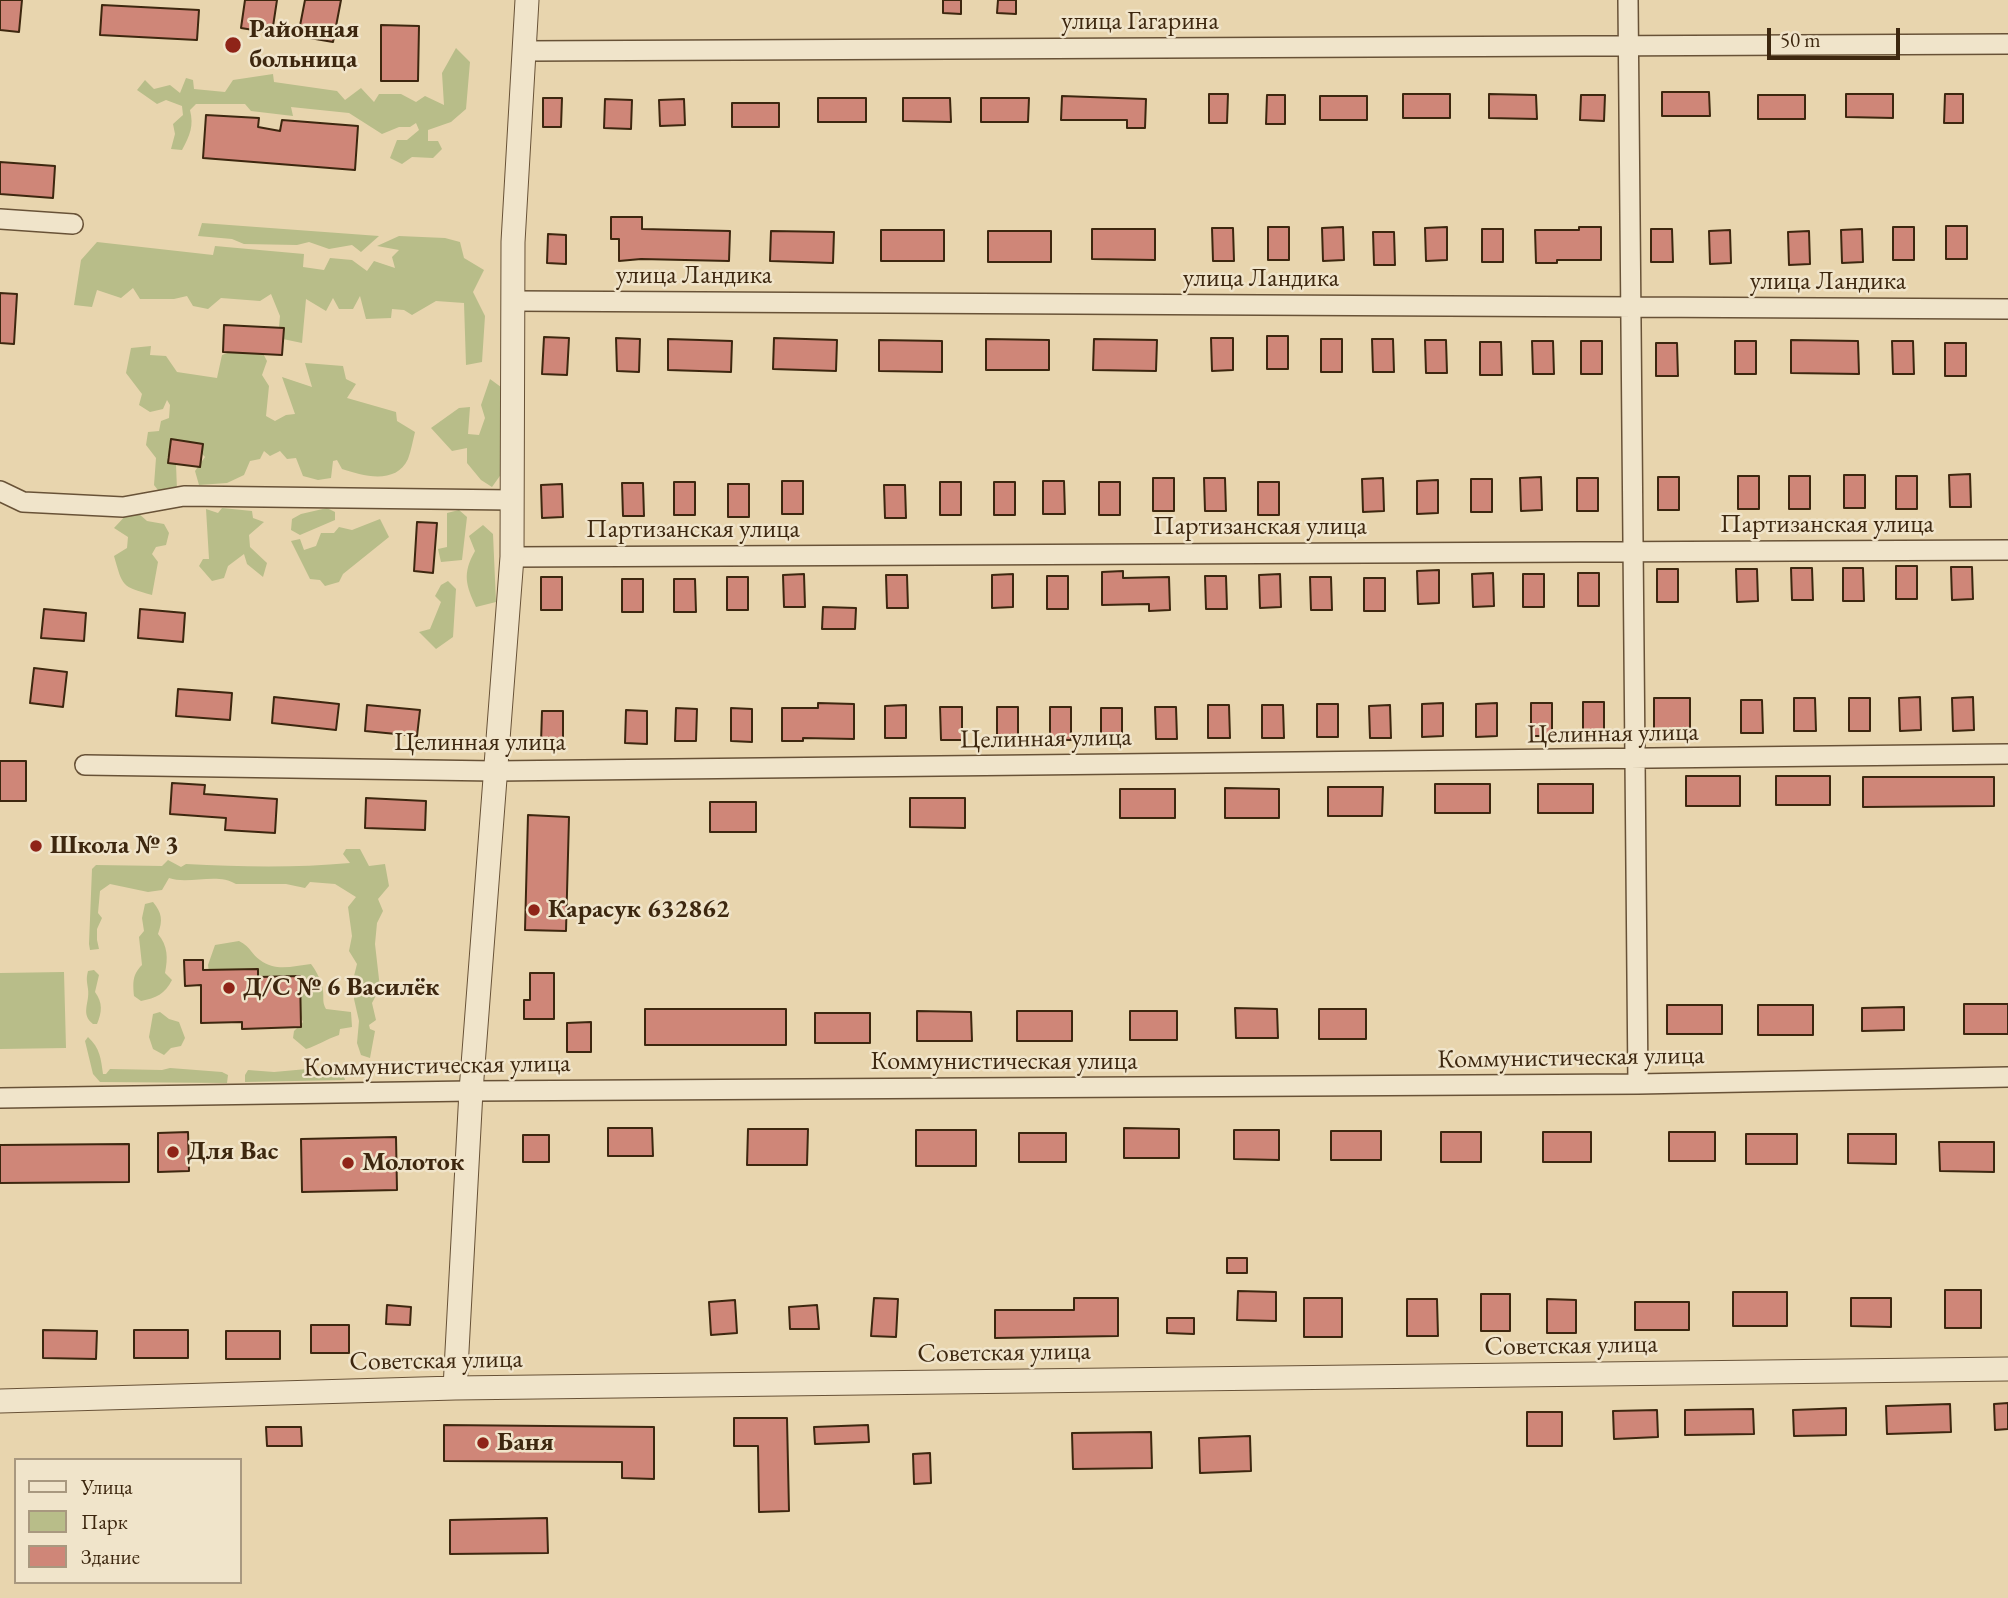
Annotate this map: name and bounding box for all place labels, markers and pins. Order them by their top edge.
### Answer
place label: Районная больница [249,14,359,76]
marker: Районная больница [223,35,243,55]
place label: Школа № 3 [50,830,179,862]
marker: Школа № 3 [28,838,44,854]
place label: Карасук 632862 [548,894,729,926]
marker: Карасук 632862 [526,902,542,918]
place label: Д/С № 6 Василёк [243,972,439,1004]
marker: Д/С № 6 Василёк [221,980,237,996]
place label: Для Вас [187,1136,278,1168]
marker: Для Вас [165,1144,181,1160]
place label: Молоток [362,1147,464,1179]
marker: Молоток [340,1155,356,1171]
place label: Баня [497,1427,554,1459]
marker: Баня [475,1435,491,1451]

